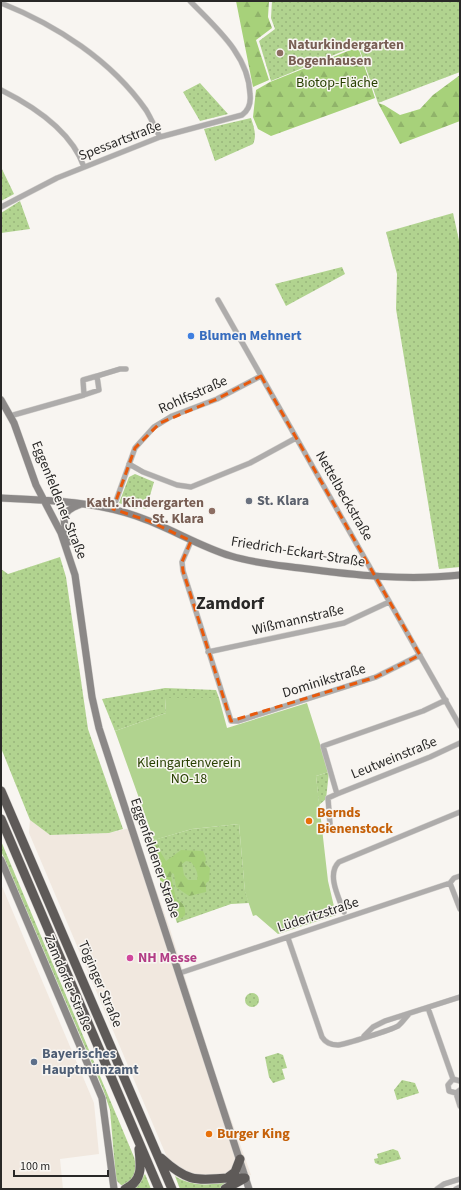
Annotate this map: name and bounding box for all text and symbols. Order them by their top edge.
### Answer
place label: Naturkindergarten Bogenhausen [288,35,404,71]
marker: Naturkindergarten Bogenhausen [275,48,285,58]
park label: Biotop-Fläche [296,73,378,93]
street label: Spessartstraße [76,116,164,166]
place label: Blumen Mehnert [199,326,302,346]
marker: Blumen Mehnert [186,331,196,341]
street label: Rohlfsstraße [155,371,231,419]
street label: Eggenfeldener Straße [26,438,92,562]
street label: Nettelbeckstraße [310,448,378,544]
place label: St. Klara [257,491,309,511]
place label: Kath. Kindergarten St. Klara [86,493,204,529]
marker: St. Klara [244,496,254,506]
marker: Kath. Kindergarten St. Klara [207,506,217,516]
street label: Friedrich-Eckart-Straße [229,532,367,572]
district label: Zamdorf [196,591,265,616]
street label: Wißmannstraße [250,600,346,640]
street label: Dominikstraße [280,659,368,703]
street label: Leutweinstraße [348,732,440,784]
park label: Kleingartenverein NO-18 [137,753,241,789]
street label: Eggenfeldener Straße [125,795,185,921]
place label: Bernds Bienenstock [317,803,393,839]
marker: Bernds Bienenstock [304,816,314,826]
street label: Lüderitzstraße [275,892,362,938]
street label: Zamdorfer Straße [39,932,97,1034]
street label: Töginger Straße [73,938,127,1030]
place label: NH Messe [138,948,197,968]
marker: NH Messe [125,953,135,963]
place label: Bayerisches Hauptmünzamt [42,1044,139,1080]
marker: Bayerisches Hauptmünzamt [29,1057,39,1067]
place label: Burger King [217,1124,290,1144]
marker: Burger King [204,1129,214,1139]
scale bar [14,1152,108,1178]
text: 100 m [20,1158,50,1175]

